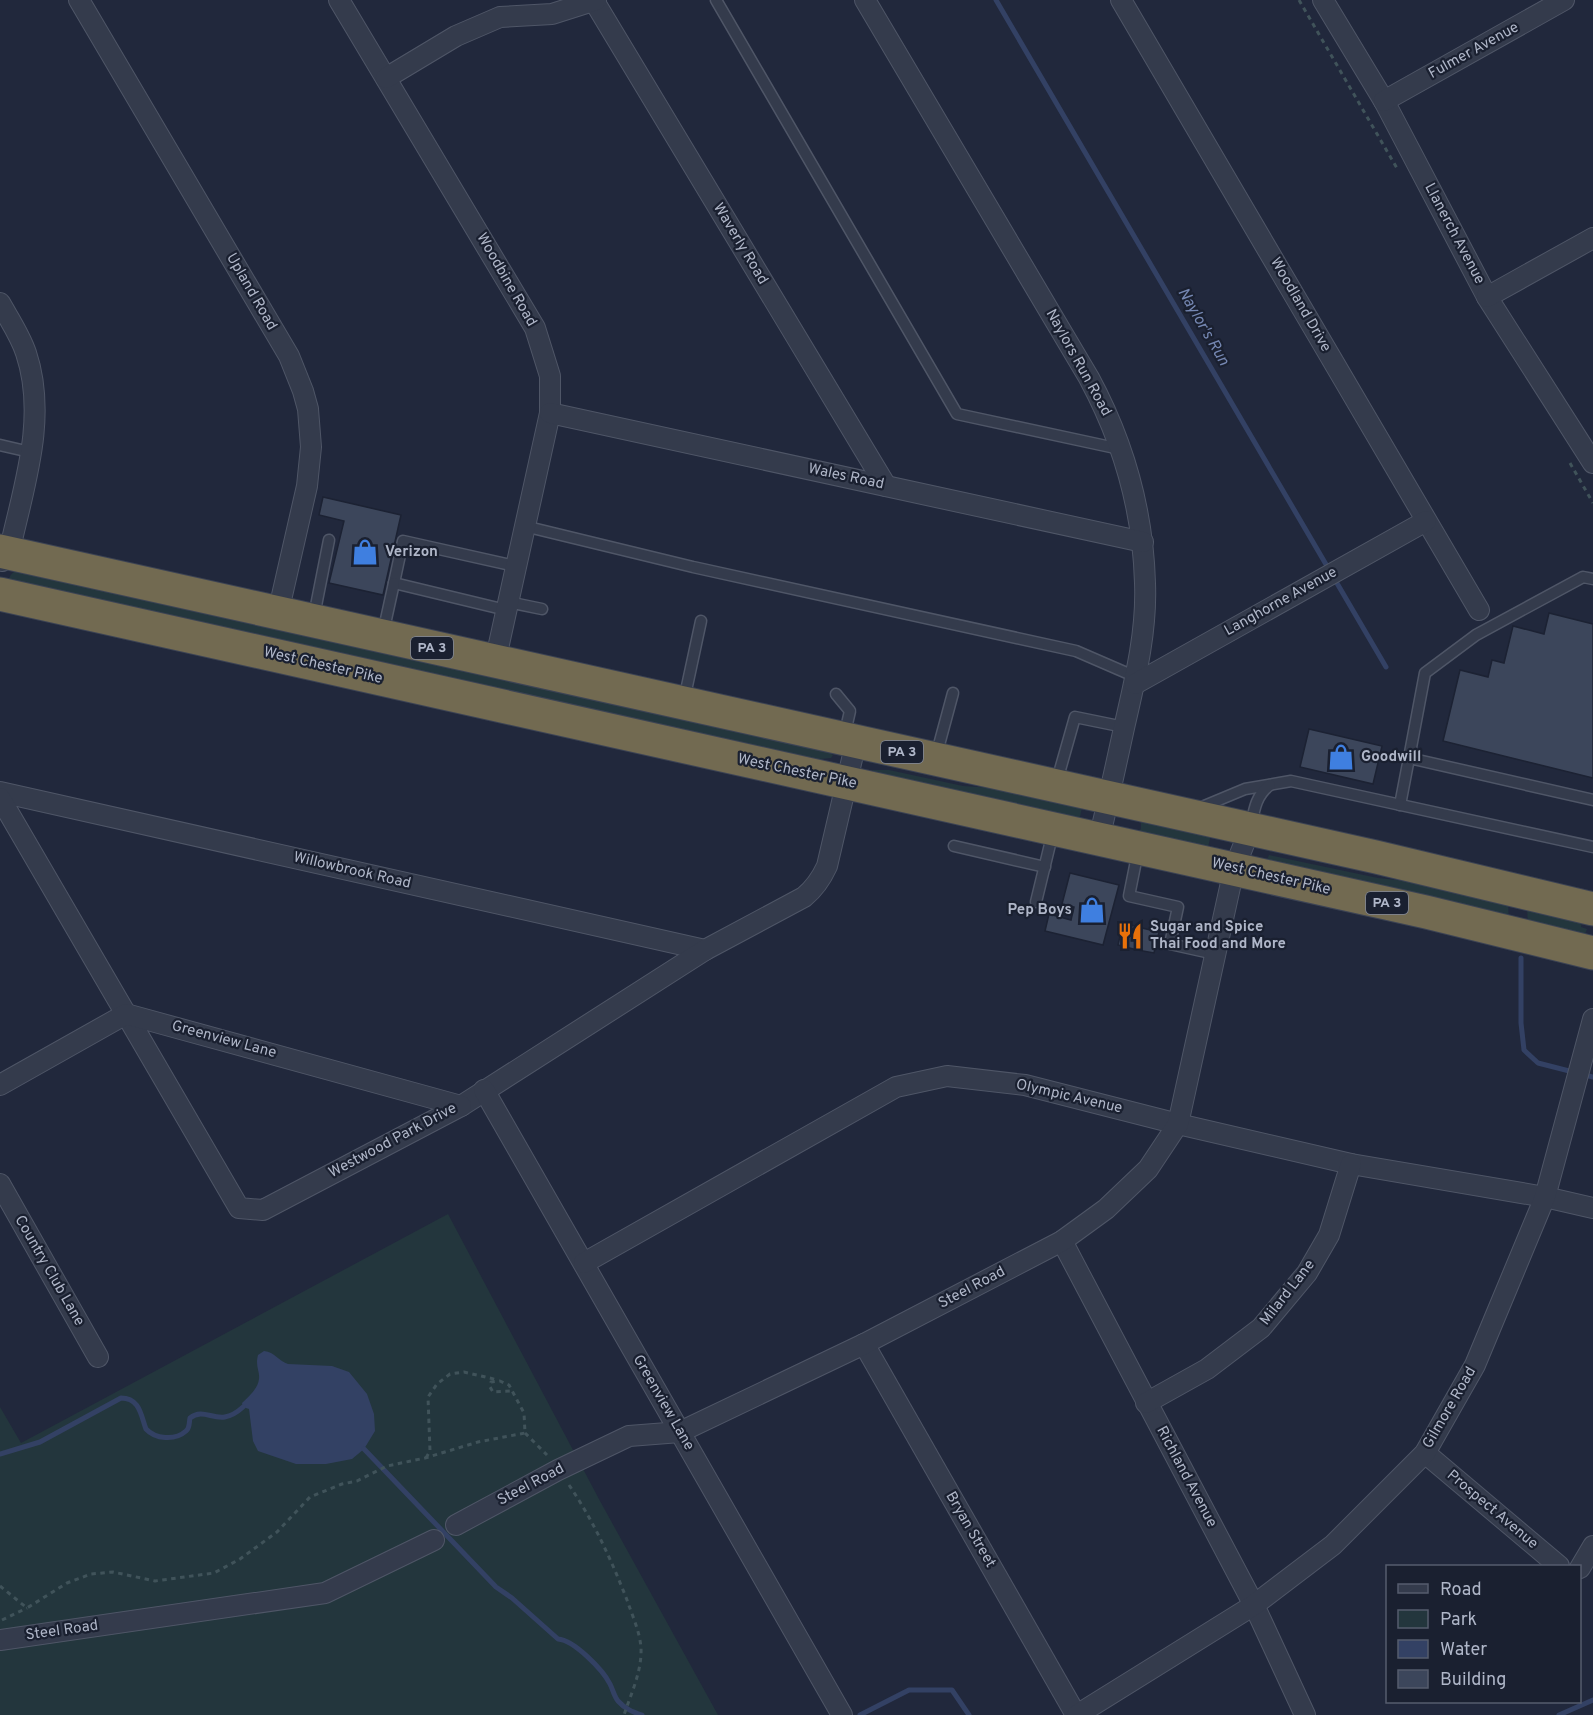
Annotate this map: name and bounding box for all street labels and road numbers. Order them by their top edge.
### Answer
street label: Fulmer Avenue [1426,18,1522,84]
street label: Llanerch Avenue [1419,180,1489,288]
street label: Waverly Road [708,200,772,288]
street label: Woodbine Road [471,230,541,330]
street label: Upland Road [221,250,281,334]
street label: Woodland Drive [1265,254,1335,356]
street label: Naylors Run Road [1041,306,1115,420]
street label: Wales Road [806,460,886,494]
street label: Langhorne Avenue [1221,563,1341,641]
road number: PA 3 [411,637,453,659]
street label: West Chester Pike [262,643,384,689]
road number: PA 3 [881,741,923,763]
street label: West Chester Pike [736,750,858,794]
street label: Willowbrook Road [291,848,413,894]
street label: West Chester Pike [1210,854,1332,900]
road number: PA 3 [1366,892,1408,914]
street label: Greenview Lane [170,1017,278,1063]
street label: Olympic Avenue [1014,1076,1124,1118]
street label: Westwood Park Drive [326,1099,460,1183]
street label: Country Club Lane [10,1212,88,1330]
street label: Milard Lane [1256,1256,1320,1330]
street label: Steel Road [935,1262,1009,1314]
street label: Greenview Lane [628,1352,698,1454]
street label: Gilmore Road [1419,1364,1481,1452]
street label: Richland Avenue [1151,1423,1221,1531]
street label: Steel Road [494,1459,568,1511]
street label: Prospect Avenue [1442,1466,1542,1554]
street label: Bryan Street [941,1489,999,1571]
street label: Steel Road [25,1617,99,1645]

